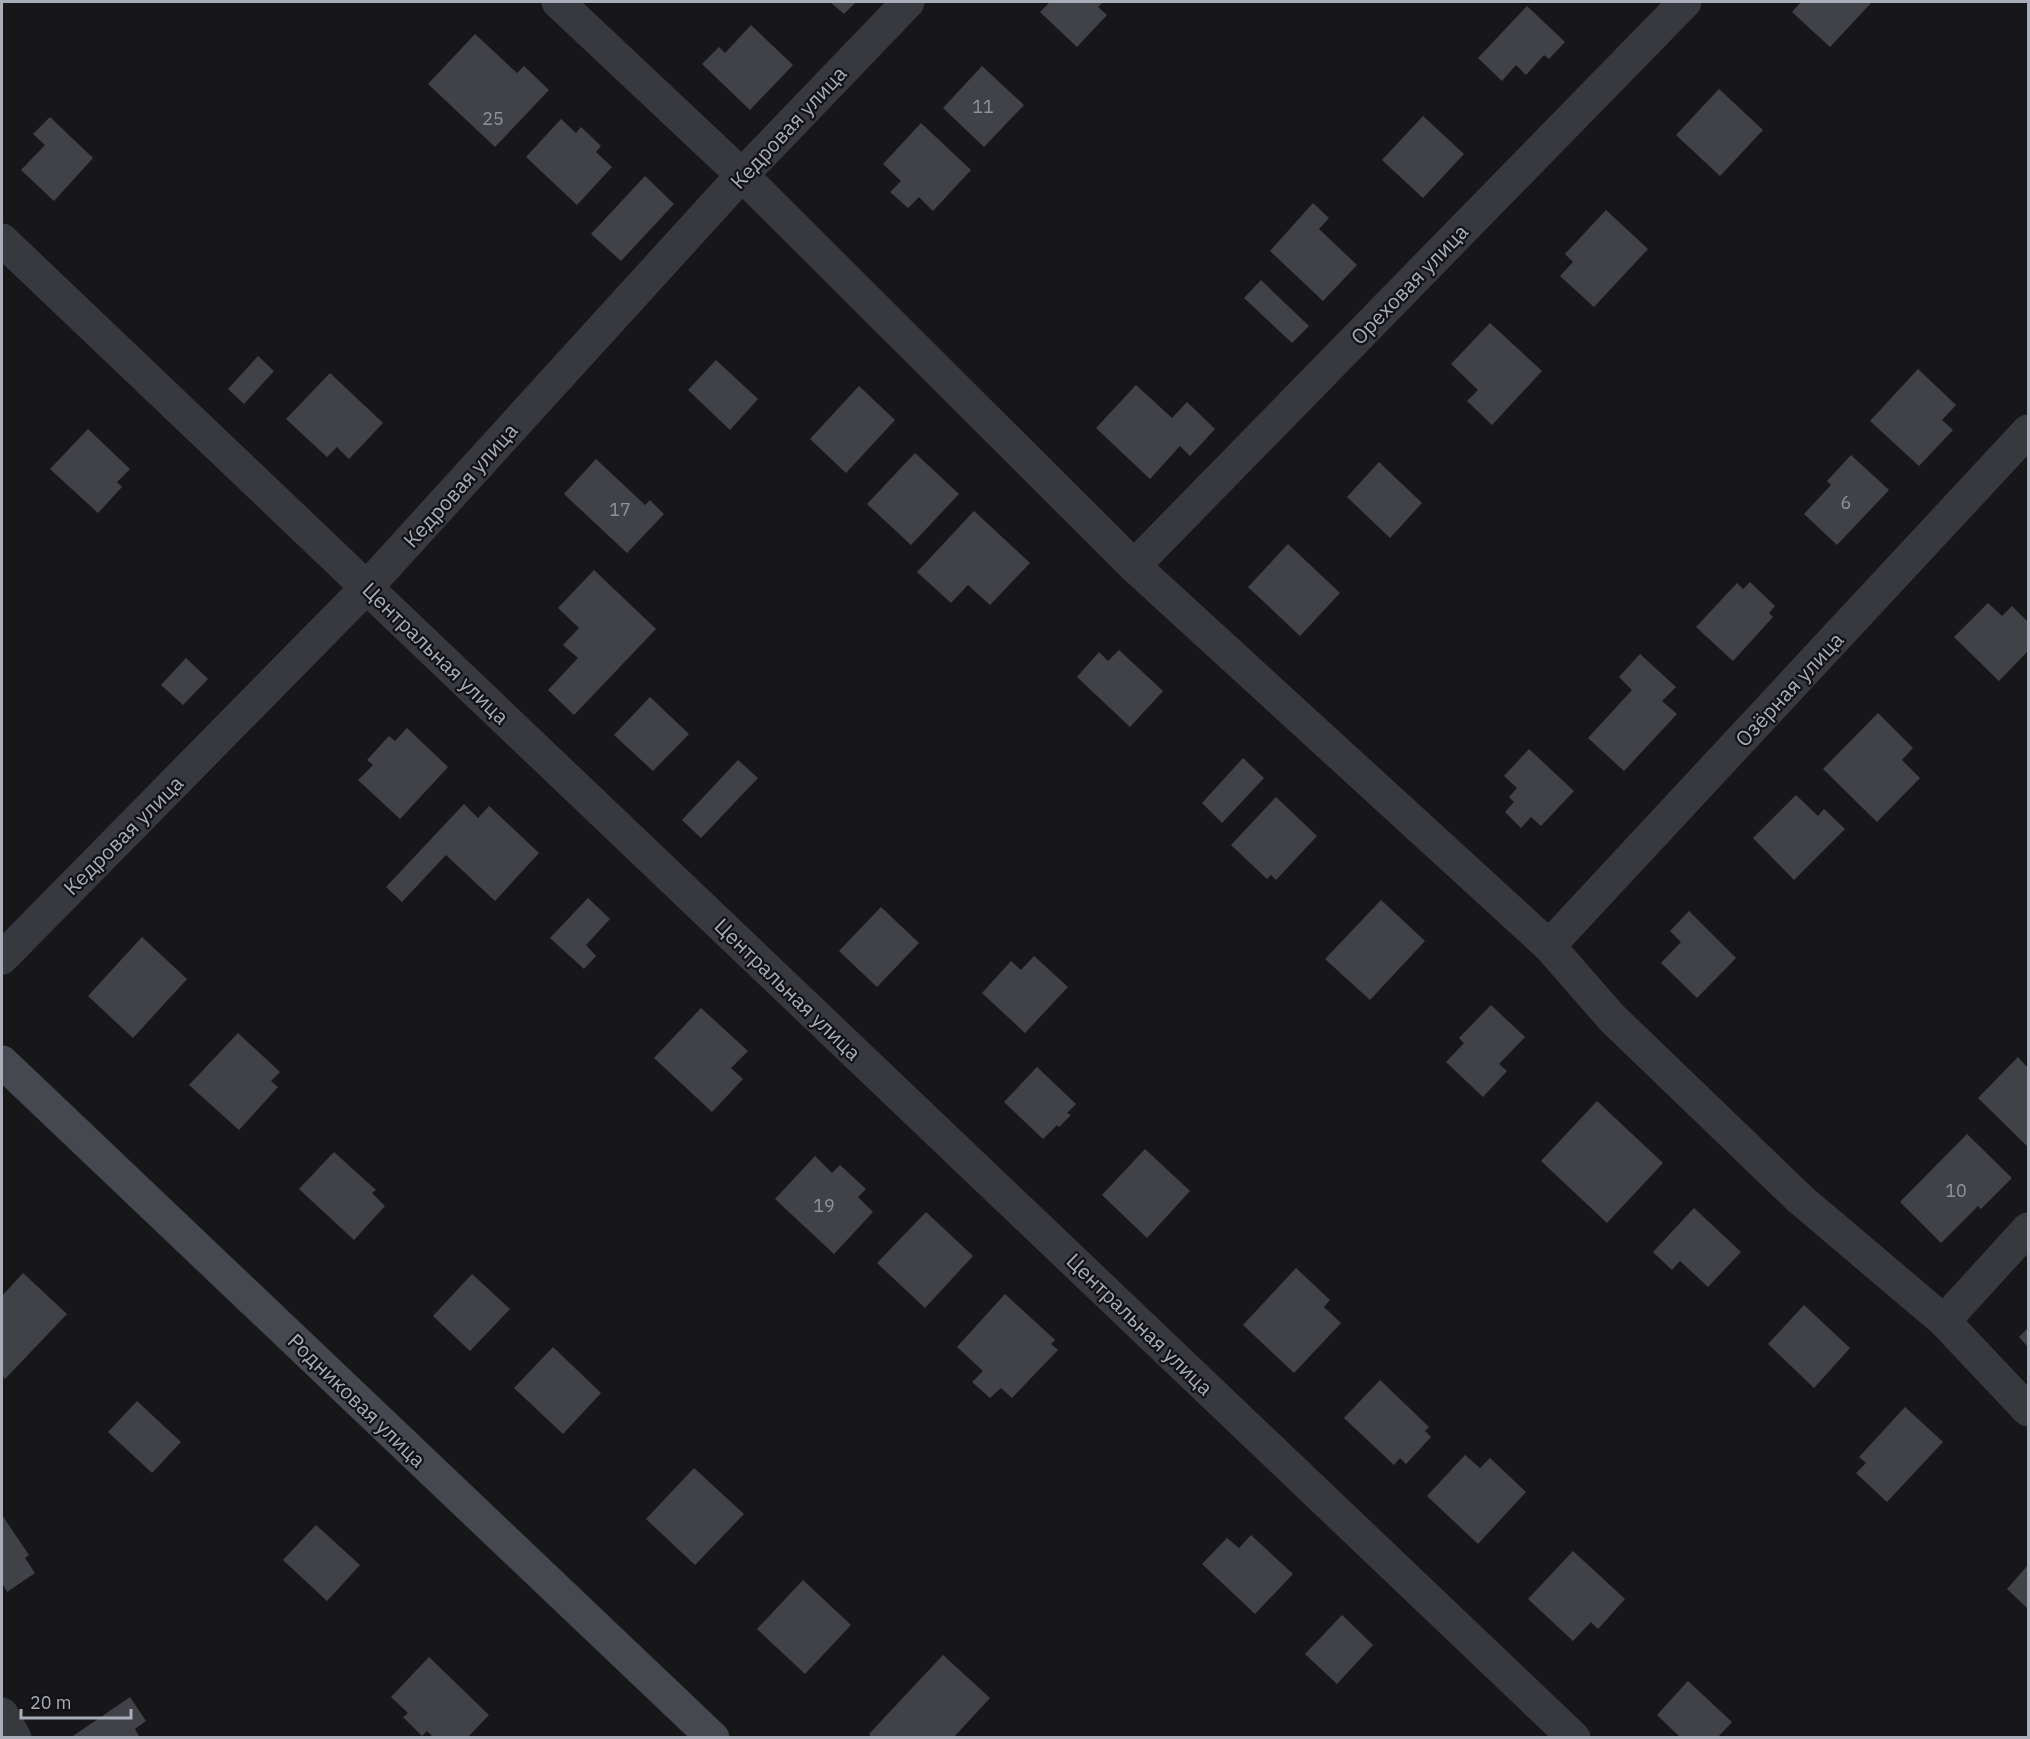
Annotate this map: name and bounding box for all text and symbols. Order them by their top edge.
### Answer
street label: Кедровая улица [724,59,852,195]
house number: 11 [972,95,994,118]
house number: 25 [482,107,504,130]
street label: Ореховая улица [1344,218,1474,350]
street label: Кедровая улица [397,417,523,553]
house number: 6 [1841,491,1851,514]
house number: 17 [609,498,631,521]
street label: Центральная улица [357,576,515,730]
street label: Озёрная улица [1729,626,1849,752]
street label: Кедровая улица [57,769,189,901]
street label: Центральная улица [709,912,867,1066]
house number: 10 [1945,1179,1967,1202]
house number: 19 [813,1194,835,1217]
street label: Центральная улица [1061,1247,1219,1401]
street label: Родниковая улица [282,1327,432,1473]
scale bar [21,1682,130,1720]
text: 20 m [30,1691,72,1714]

